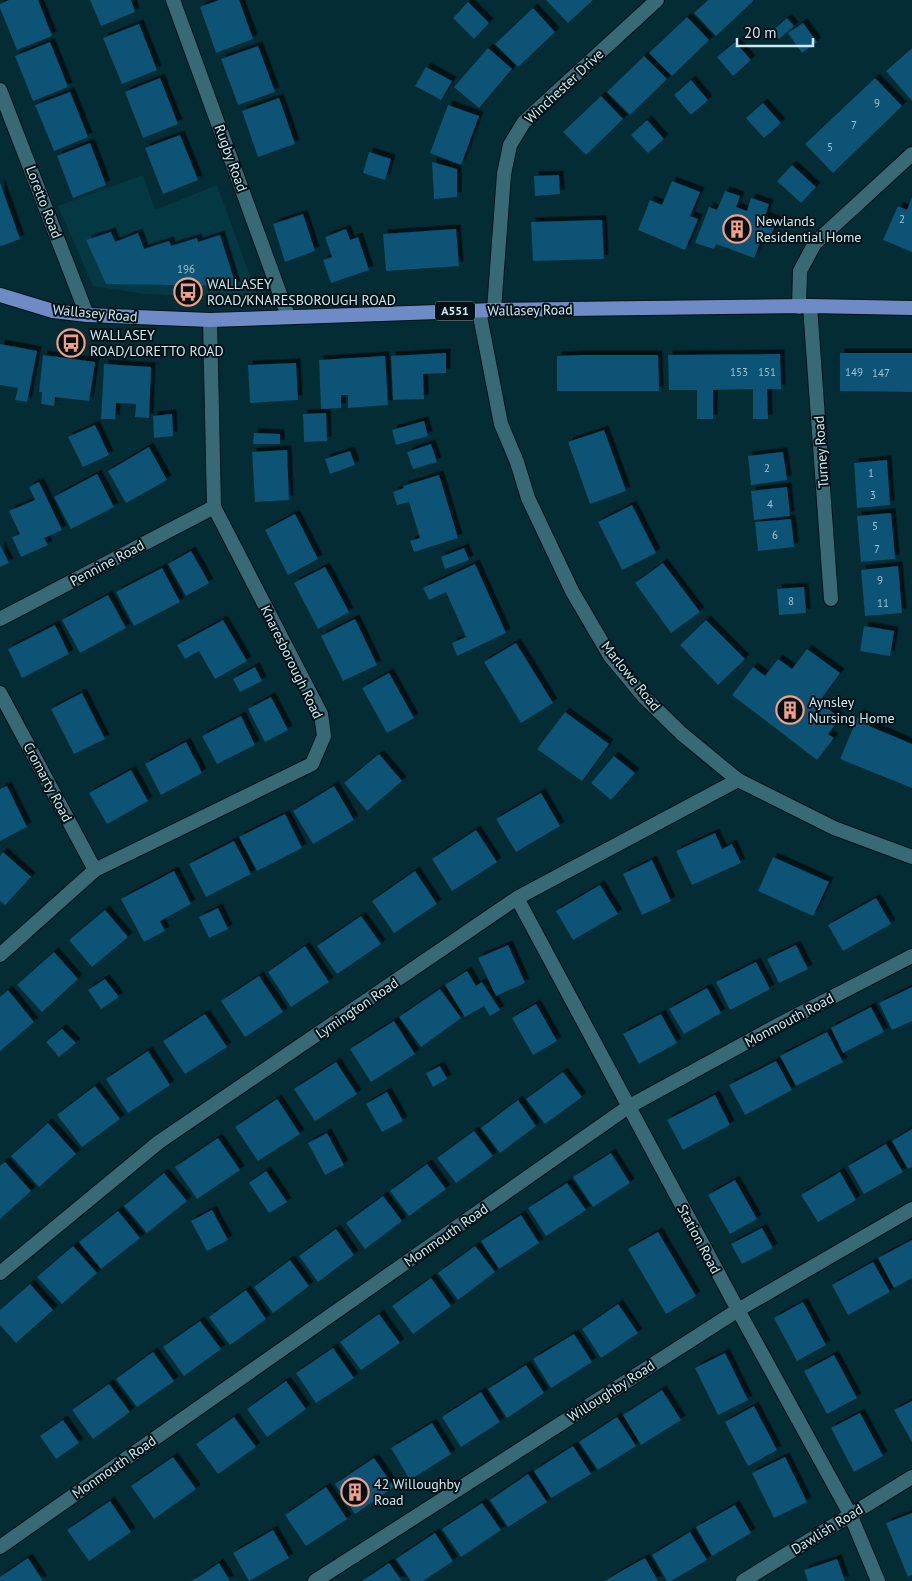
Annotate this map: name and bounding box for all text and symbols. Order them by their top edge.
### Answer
scale bar [737,15,813,47]
text: 20 m [744,23,777,42]
street label: Winchester Drive [521,45,607,127]
house number: 9 [874,96,880,110]
house number: 7 [851,118,857,132]
street label: Rugby Road [211,122,251,194]
house number: 5 [827,140,833,154]
street label: Loretto Road [22,163,66,241]
place label: Newlands Residential Home [756,212,861,246]
house number: 2 [899,212,905,226]
building icon: Newlands Residential Home [722,214,752,244]
house number: 196 [177,262,195,276]
place label: WALLASEY ROAD/KNARESBOROUGH ROAD [207,275,396,309]
bus stop icon: WALLASEY ROAD/KNARESBOROUGH ROAD [173,277,203,307]
street label: Wallasey Road [52,300,138,326]
street label: Wallasey Road [487,300,573,320]
road number: A551 [435,302,475,321]
place label: WALLASEY ROAD/LORETTO ROAD [90,326,224,360]
bus stop icon: WALLASEY ROAD/LORETTO ROAD [56,328,86,358]
house number: 153 [730,365,748,379]
house number: 151 [758,365,776,379]
house number: 149 [845,365,863,379]
house number: 147 [872,366,890,380]
street label: Turney Road [809,415,833,489]
house number: 2 [764,461,770,475]
house number: 1 [868,466,874,480]
house number: 3 [870,488,876,502]
house number: 4 [767,497,773,511]
house number: 5 [872,519,878,533]
house number: 6 [772,528,778,542]
street label: Pennine Road [67,536,147,590]
house number: 7 [874,542,880,556]
house number: 9 [877,573,883,587]
house number: 8 [788,594,794,608]
house number: 11 [877,596,889,610]
street label: Knaresborough Road [257,602,327,722]
street label: Marlowe Road [597,637,665,715]
place label: Aynsley Nursing Home [809,693,895,727]
building icon: Aynsley Nursing Home [775,695,805,725]
street label: Cromarty Road [19,739,77,825]
street label: Lymington Road [312,974,402,1042]
street label: Monmouth Road [741,989,837,1051]
street label: Monmouth Road [401,1199,491,1271]
street label: Station Road [673,1201,725,1277]
street label: Willoughby Road [564,1356,658,1426]
street label: Monmouth Road [69,1431,159,1503]
place label: 42 Willoughby Road [374,1475,461,1509]
building icon: 42 Willoughby Road [340,1477,370,1507]
street label: Dawlish Road [788,1500,866,1558]

